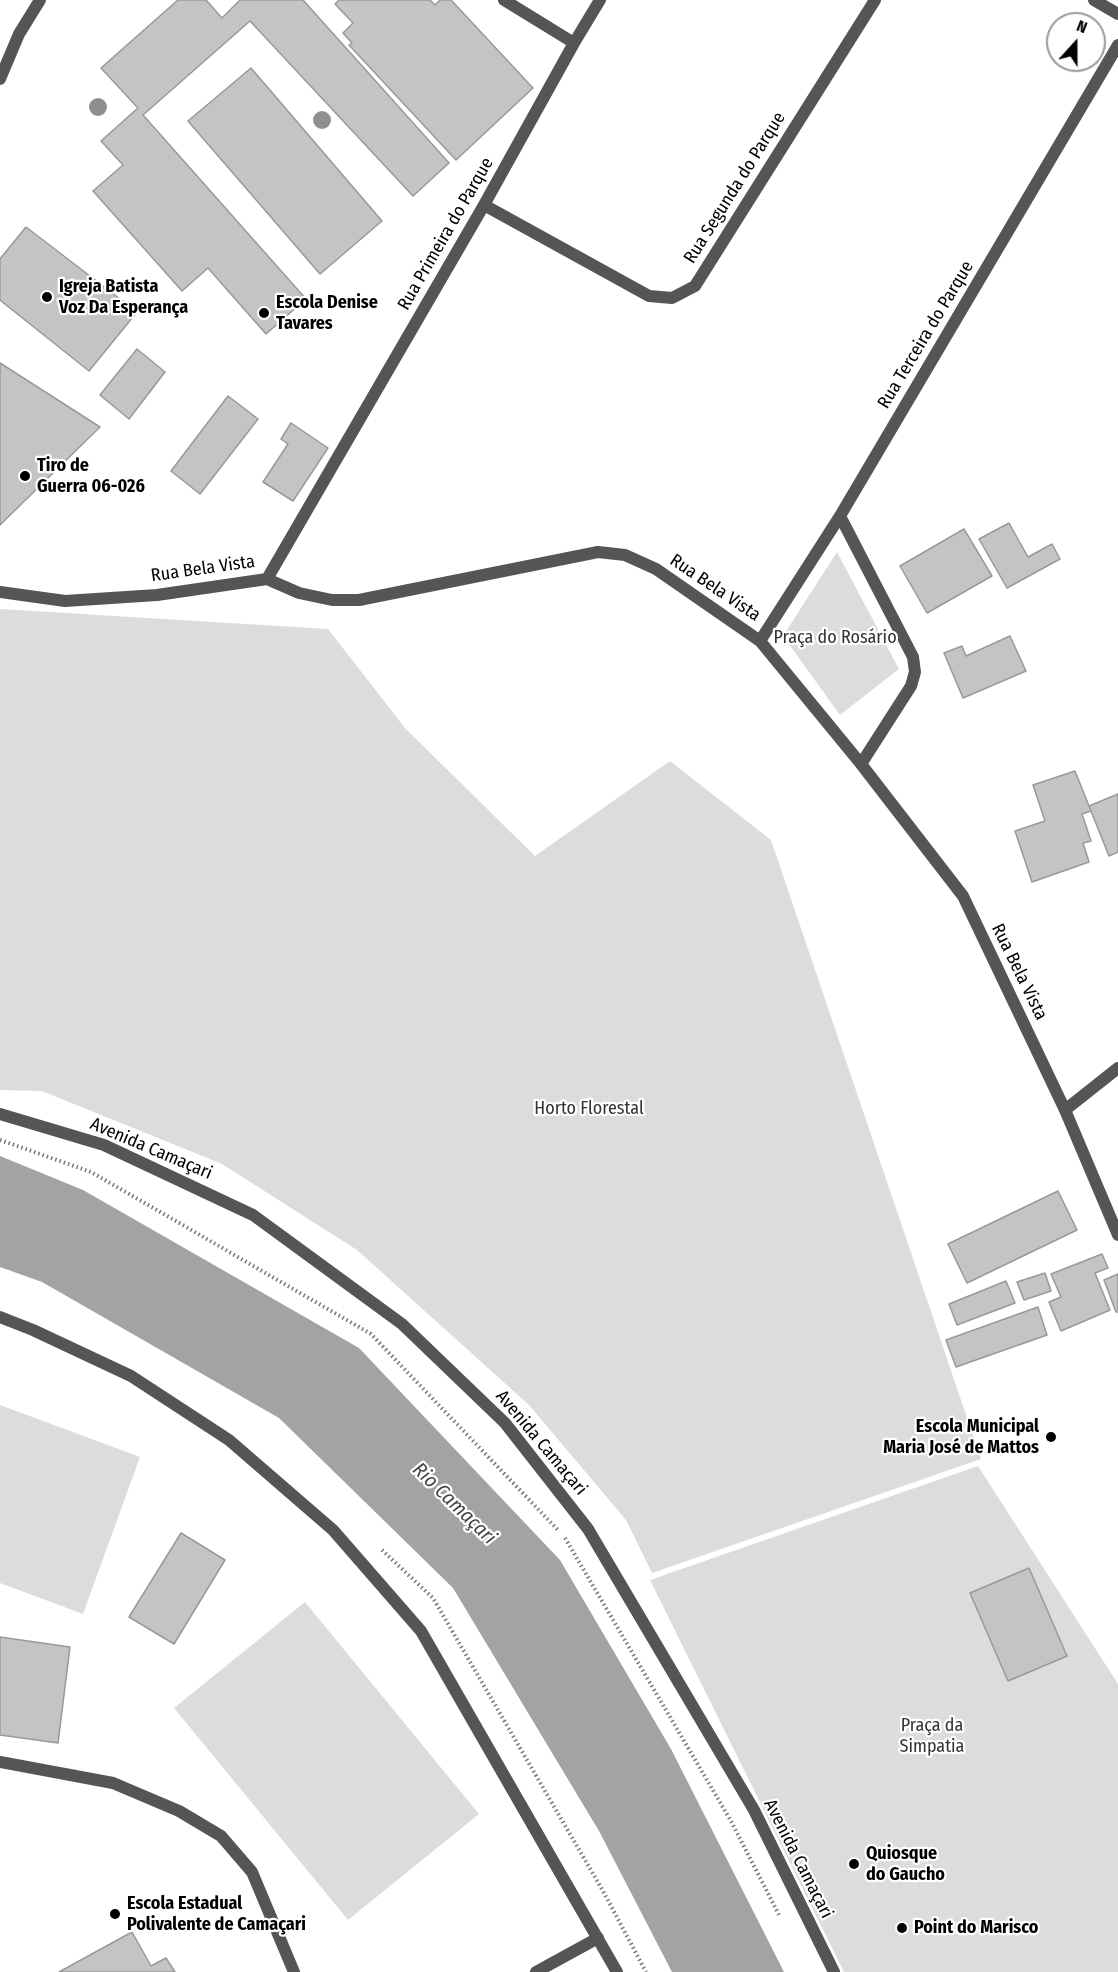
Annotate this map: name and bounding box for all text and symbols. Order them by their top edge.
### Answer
north arrow [1046,12,1106,72]
text: N [1074,16,1090,37]
street label: Rua Segunda do Parque [680,108,790,268]
street label: Rua Primeira do Parque [394,154,498,314]
street label: Rua Terceira do Parque [873,257,979,413]
place label: Igreja Batista Voz Da Esperança [59,276,188,318]
marker: Igreja Batista Voz Da Esperança [40,290,54,304]
place label: Escola Denise Tavares [276,292,378,334]
marker: Escola Denise Tavares [257,306,271,320]
place label: Tiro de Guerra 06-026 [37,455,145,498]
marker: Tiro de Guerra 06-026 [18,469,32,483]
street label: Rua Bela Vista [666,550,764,626]
street label: Rua Bela Vista [150,551,256,587]
park label: Praça do Rosário [773,627,897,649]
street label: Rua Bela Vista [986,920,1052,1024]
park label: Horto Florestal [534,1098,644,1120]
street label: Avenida Camaçari [87,1114,215,1184]
street label: Avenida Camaçari [491,1386,591,1500]
place label: Escola Municipal Maria José de Mattos [883,1416,1039,1458]
marker: Escola Municipal Maria José de Mattos [1044,1430,1058,1444]
water label: Rio Camaçari [407,1458,501,1550]
park label: Praça da Simpatia [900,1715,964,1758]
street label: Avenida Camaçari [759,1796,837,1922]
place label: Quiosque do Gaucho [866,1843,945,1886]
marker: Quiosque do Gaucho [847,1857,861,1871]
place label: Escola Estadual Polivalente de Camaçari [127,1893,306,1936]
marker: Escola Estadual Polivalente de Camaçari [108,1907,122,1921]
place label: Point do Marisco [914,1917,1038,1939]
marker: Point do Marisco [895,1921,909,1935]

